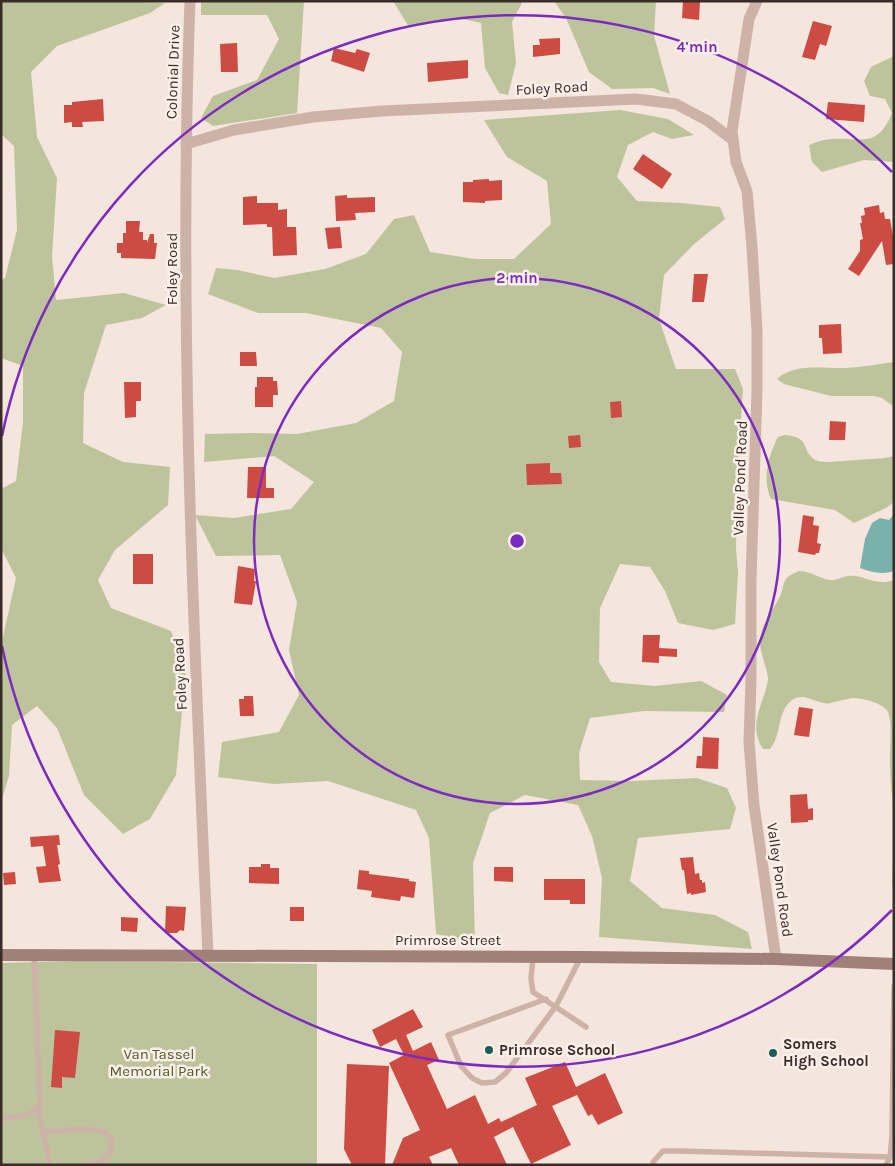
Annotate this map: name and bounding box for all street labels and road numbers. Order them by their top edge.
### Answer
street label: Colonial Drive [162,25,184,119]
street label: Foley Road [515,77,589,99]
street label: Foley Road [163,233,181,305]
street label: Valley Pond Road [729,420,751,536]
street label: Foley Road [169,637,191,711]
street label: Valley Pond Road [763,822,797,938]
street label: Primrose Street [395,931,501,949]

